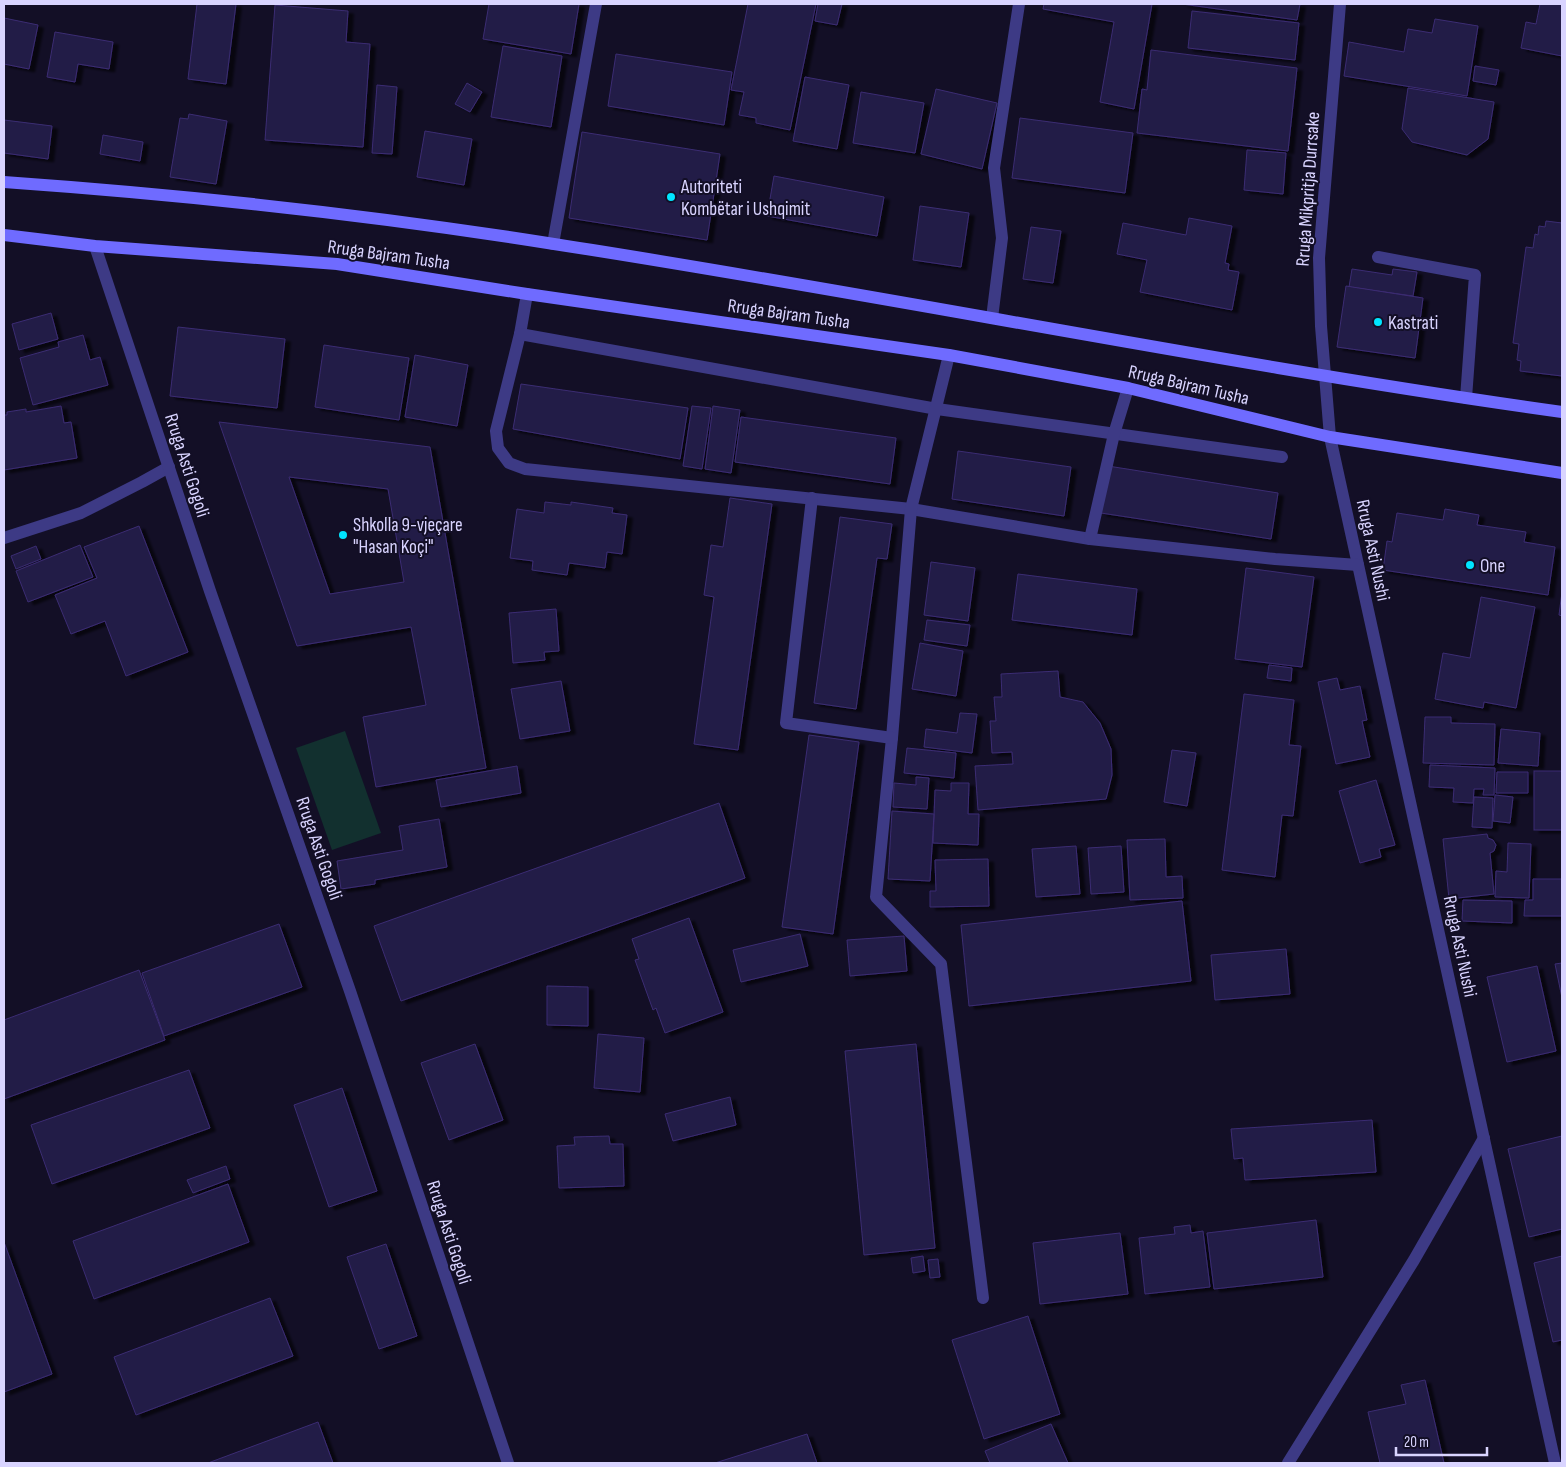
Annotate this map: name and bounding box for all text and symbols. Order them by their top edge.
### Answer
street label: Rruga Mikpritja Durrsake [1292,111,1325,267]
place label: Autoriteti Kombëtar i Ushqimit [680,176,810,221]
marker: Autoriteti Kombëtar i Ushqimit [665,191,677,203]
street label: Rruga Bajram Tusha [326,236,451,275]
street label: Rruga Bajram Tusha [726,295,851,334]
place label: Kastrati [1388,312,1438,335]
marker: Kastrati [1372,316,1384,328]
street label: Rruga Bajram Tusha [1126,360,1251,411]
street label: Rruga Asti Gogoli [159,411,214,520]
street label: Rruga Asti Nushi [1351,497,1395,603]
place label: Shkolla 9-vjeçare "Hasan Koçi" [353,514,463,559]
marker: Shkolla 9-vjeçare "Hasan Koçi" [337,529,349,541]
place label: One [1480,555,1505,578]
marker: One [1464,559,1476,571]
street label: Rruga Asti Gogoli [290,794,347,903]
street label: Rruga Asti Nushi [1438,893,1482,999]
street label: Rruga Asti Gogoli [421,1178,476,1287]
scale bar [1396,1424,1487,1456]
text: 20 m [1404,1433,1429,1452]

